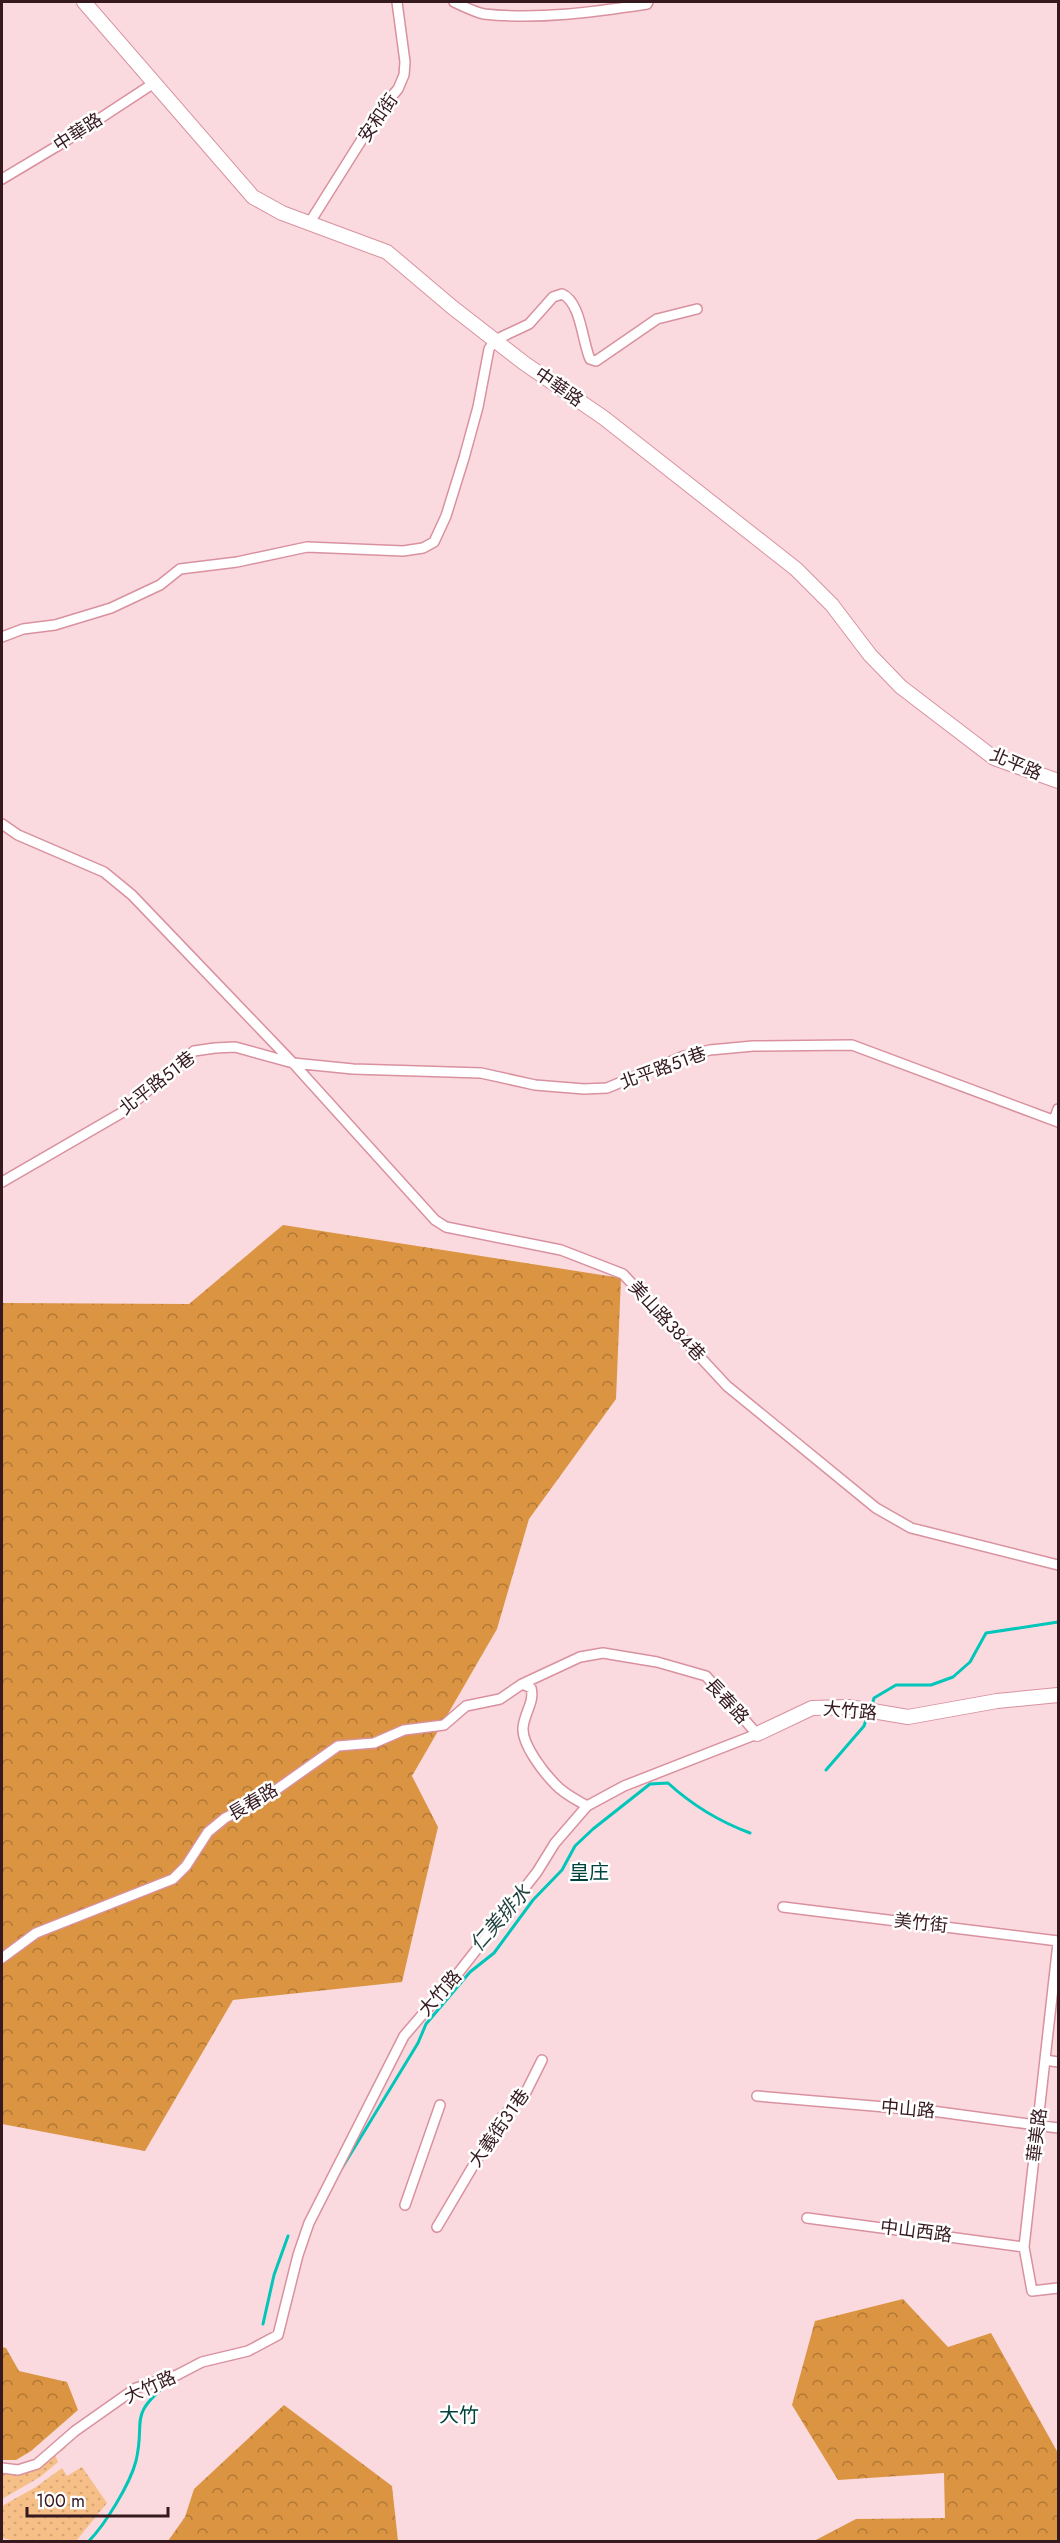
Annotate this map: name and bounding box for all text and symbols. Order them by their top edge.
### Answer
street label: 安和街 [352,88,404,148]
street label: 中華路 [48,106,108,158]
street label: 中華路 [529,361,589,413]
street label: 北平路 [986,741,1046,787]
street label: 北平路51巷 [616,1040,710,1096]
street label: 北平路51巷 [113,1045,201,1121]
street label: 美山路384巷 [623,1275,711,1367]
street label: 長春路 [699,1672,755,1730]
street label: 大竹路 [822,1696,878,1726]
street label: 長春路 [223,1777,283,1827]
district label: 皇庄 [569,1858,609,1887]
water label: 仁美排水 [463,1878,538,1958]
street label: 美竹街 [893,1907,949,1939]
street label: 大竹路 [412,1964,468,2022]
street label: 大義街31巷 [463,2084,535,2172]
street label: 中山路 [880,2094,936,2124]
street label: 華美路 [1021,2107,1053,2163]
street label: 中山西路 [879,2214,953,2248]
street label: 大竹路 [120,2364,180,2410]
district label: 大竹 [439,2401,479,2430]
scale bar [27,2480,168,2518]
text: 100 m [36,2488,85,2514]

